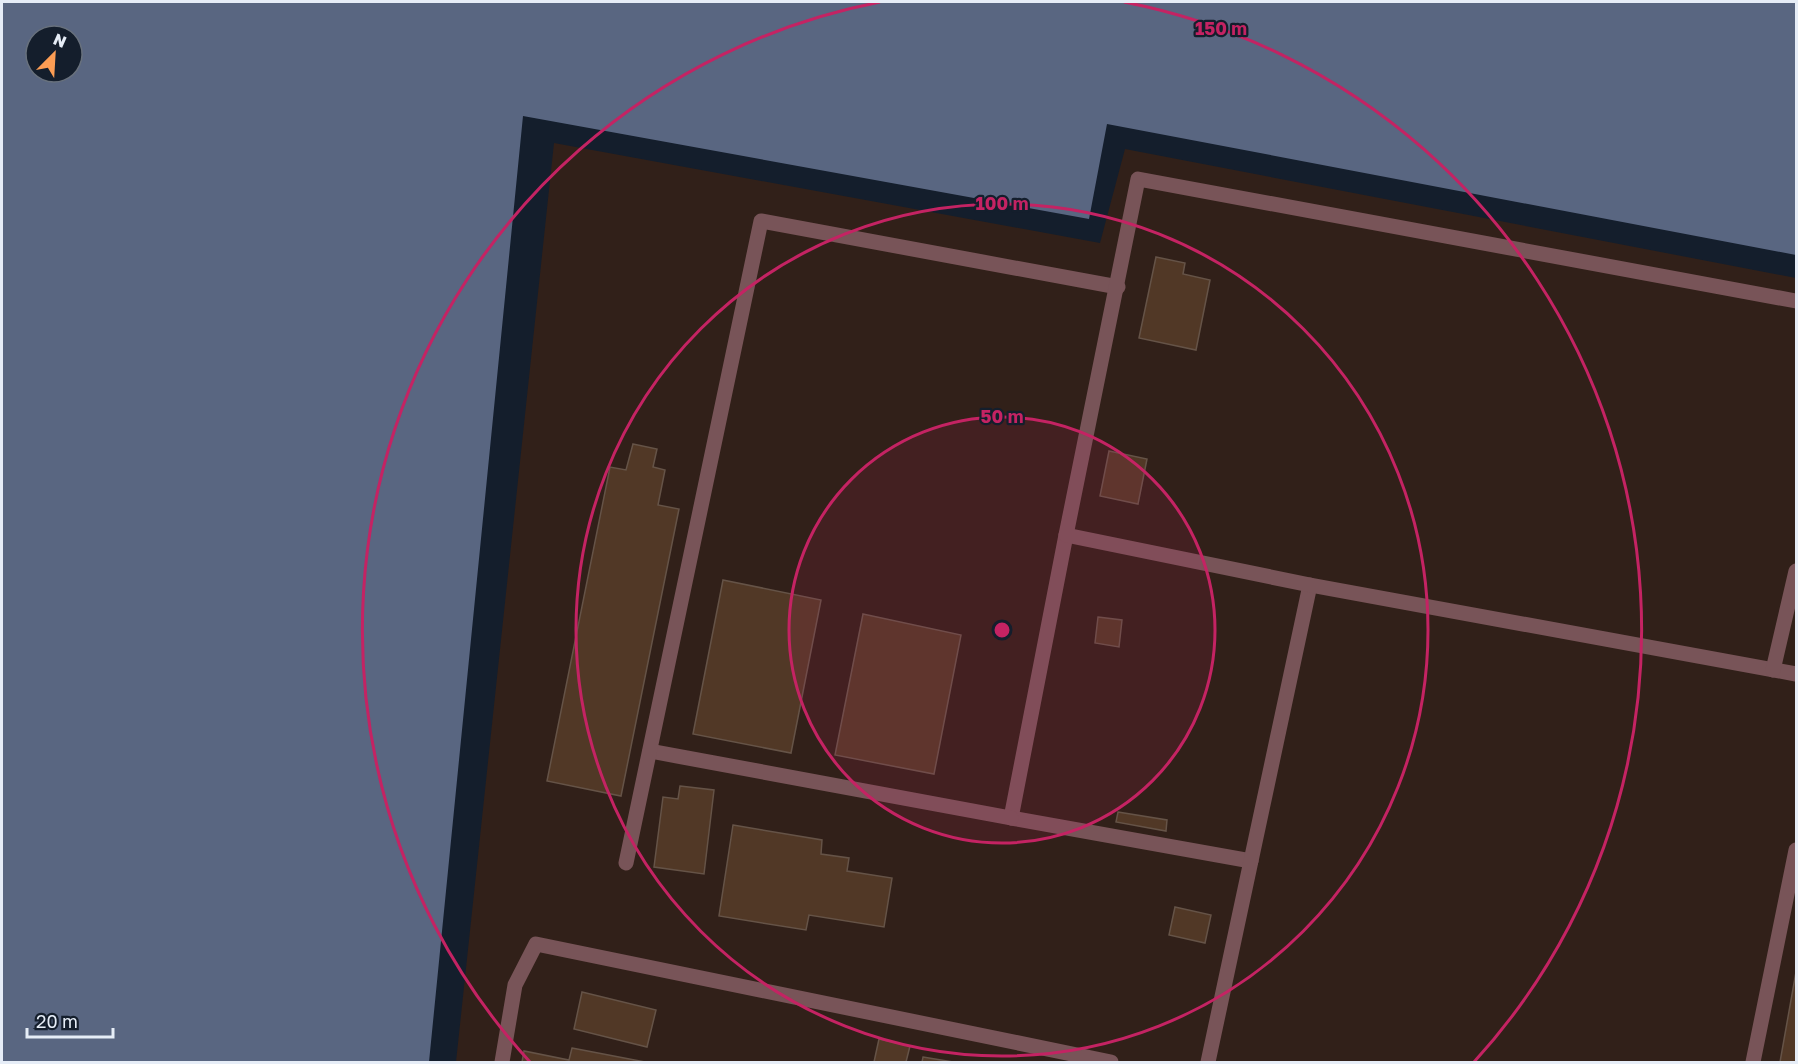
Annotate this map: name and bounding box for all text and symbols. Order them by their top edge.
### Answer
text: 150 m [1195,17,1247,39]
north arrow [24,24,84,84]
text: N [50,29,70,52]
text: 100 m [976,192,1028,214]
text: 50 m [981,405,1023,427]
centre of rings [992,620,1012,640]
scale bar [27,1001,112,1039]
text: 20 m [36,1010,78,1032]

